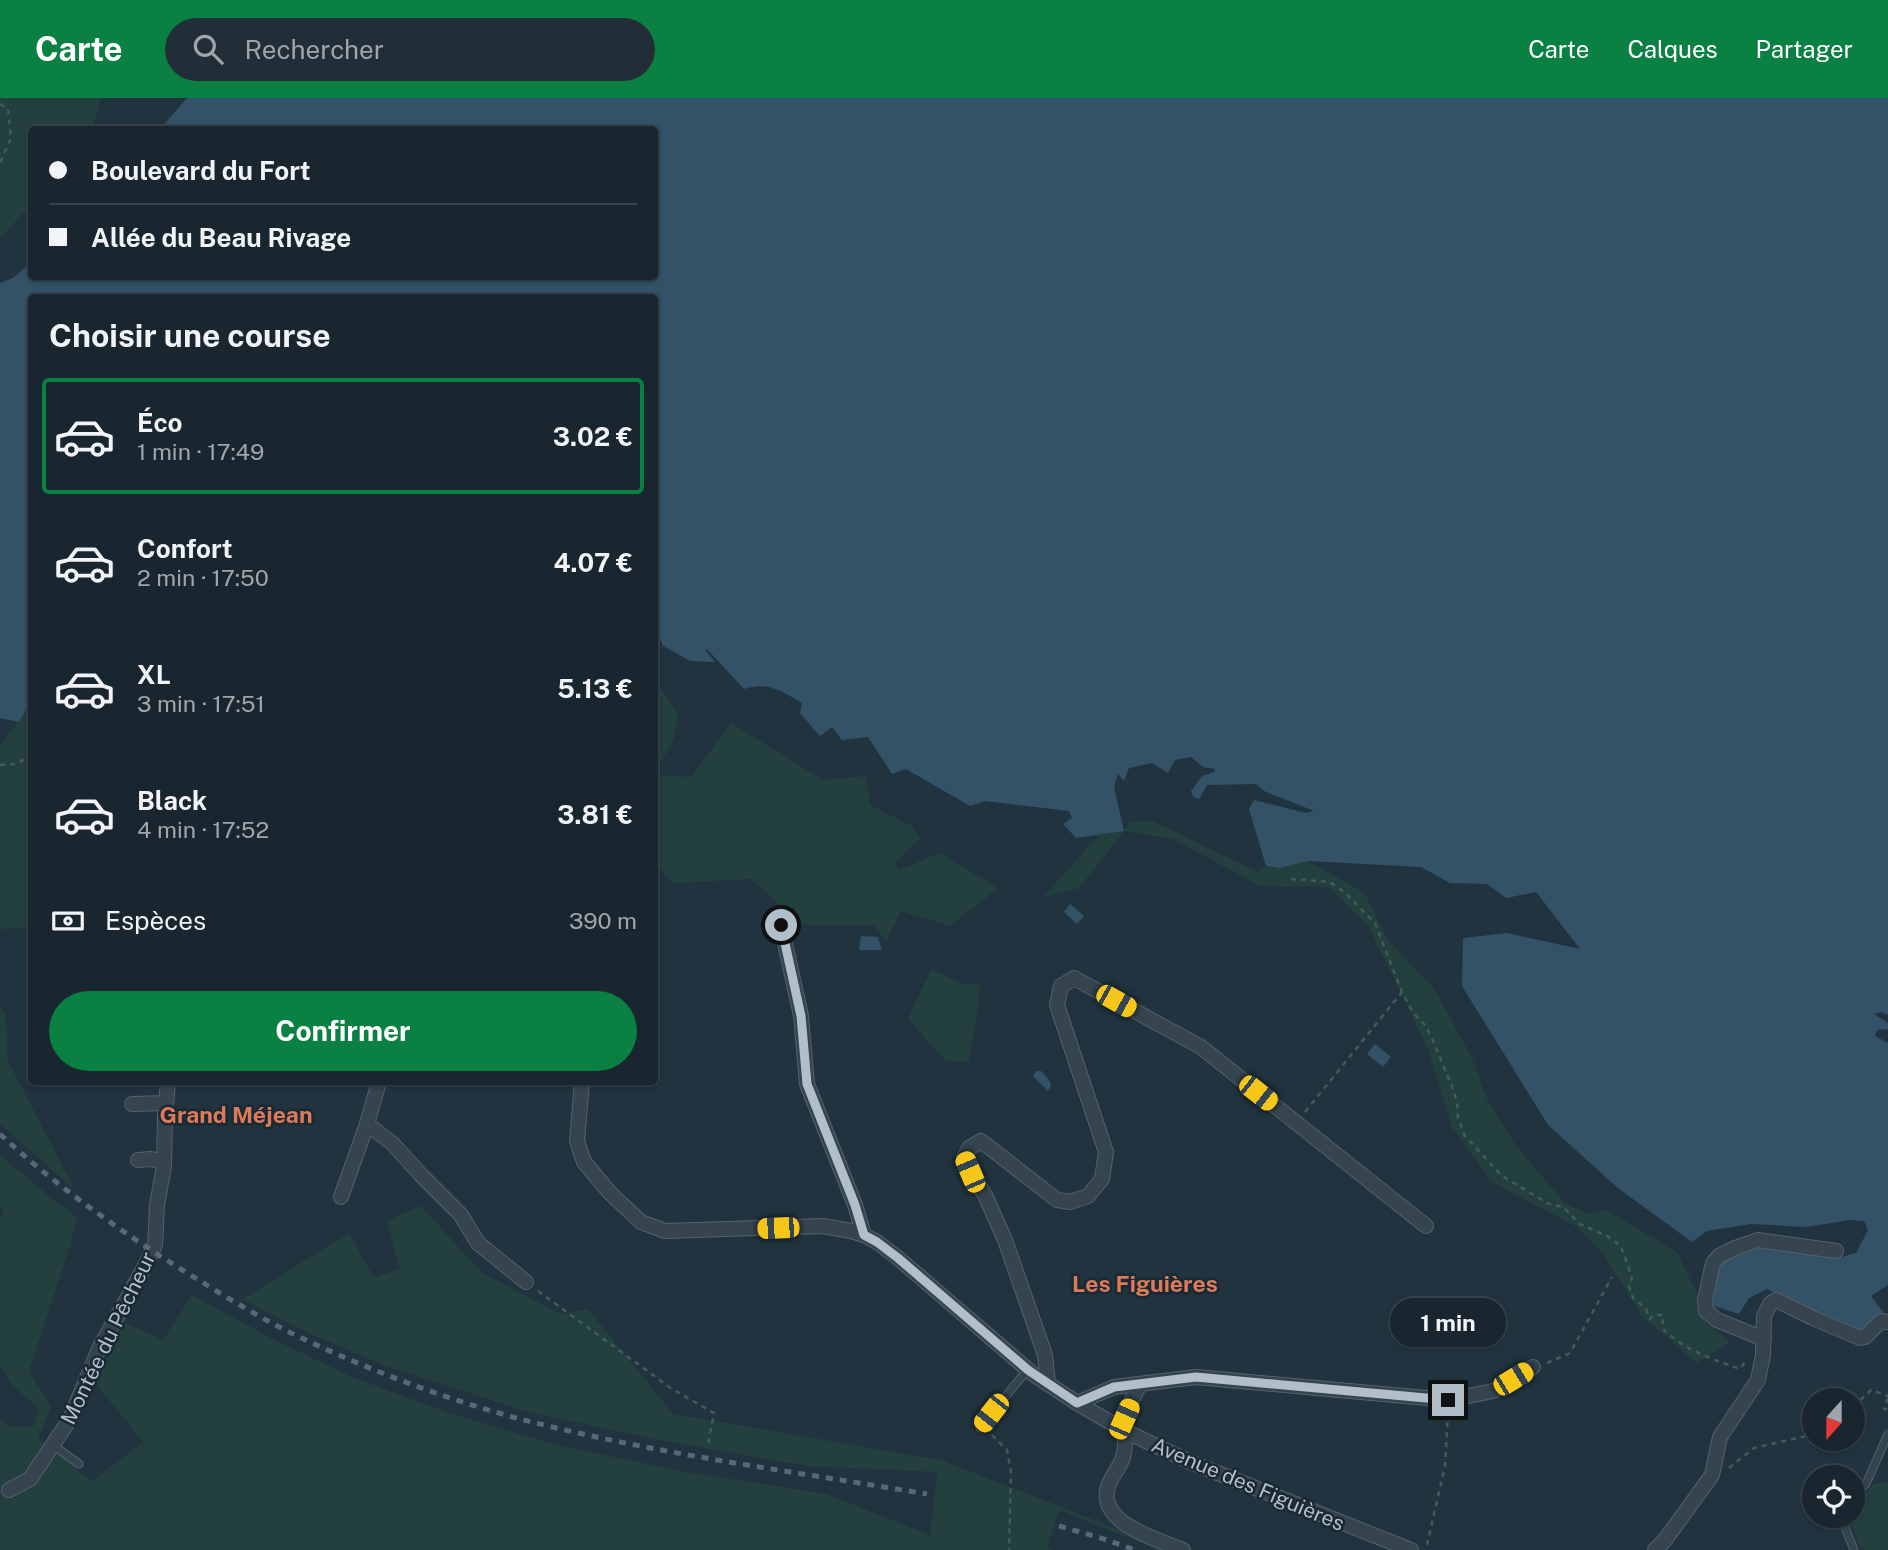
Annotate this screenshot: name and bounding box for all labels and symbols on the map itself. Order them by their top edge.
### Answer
route start [765,909,797,941]
car [1093,982,1140,1020]
car [1235,1072,1282,1114]
district label: Grand Méjean [159,1101,313,1128]
car [953,1149,988,1195]
car [757,1217,800,1239]
street label: Montée du Pêcheur [55,1248,161,1428]
district label: Les Figuières [1072,1270,1218,1297]
callout: 1 min [1390,1298,1506,1348]
car [1490,1359,1537,1399]
route end [1432,1384,1464,1416]
north arrow [1802,1388,1866,1451]
car [970,1390,1013,1436]
car [1106,1396,1143,1442]
street label: Avenue des Figuières [1148,1432,1348,1536]

